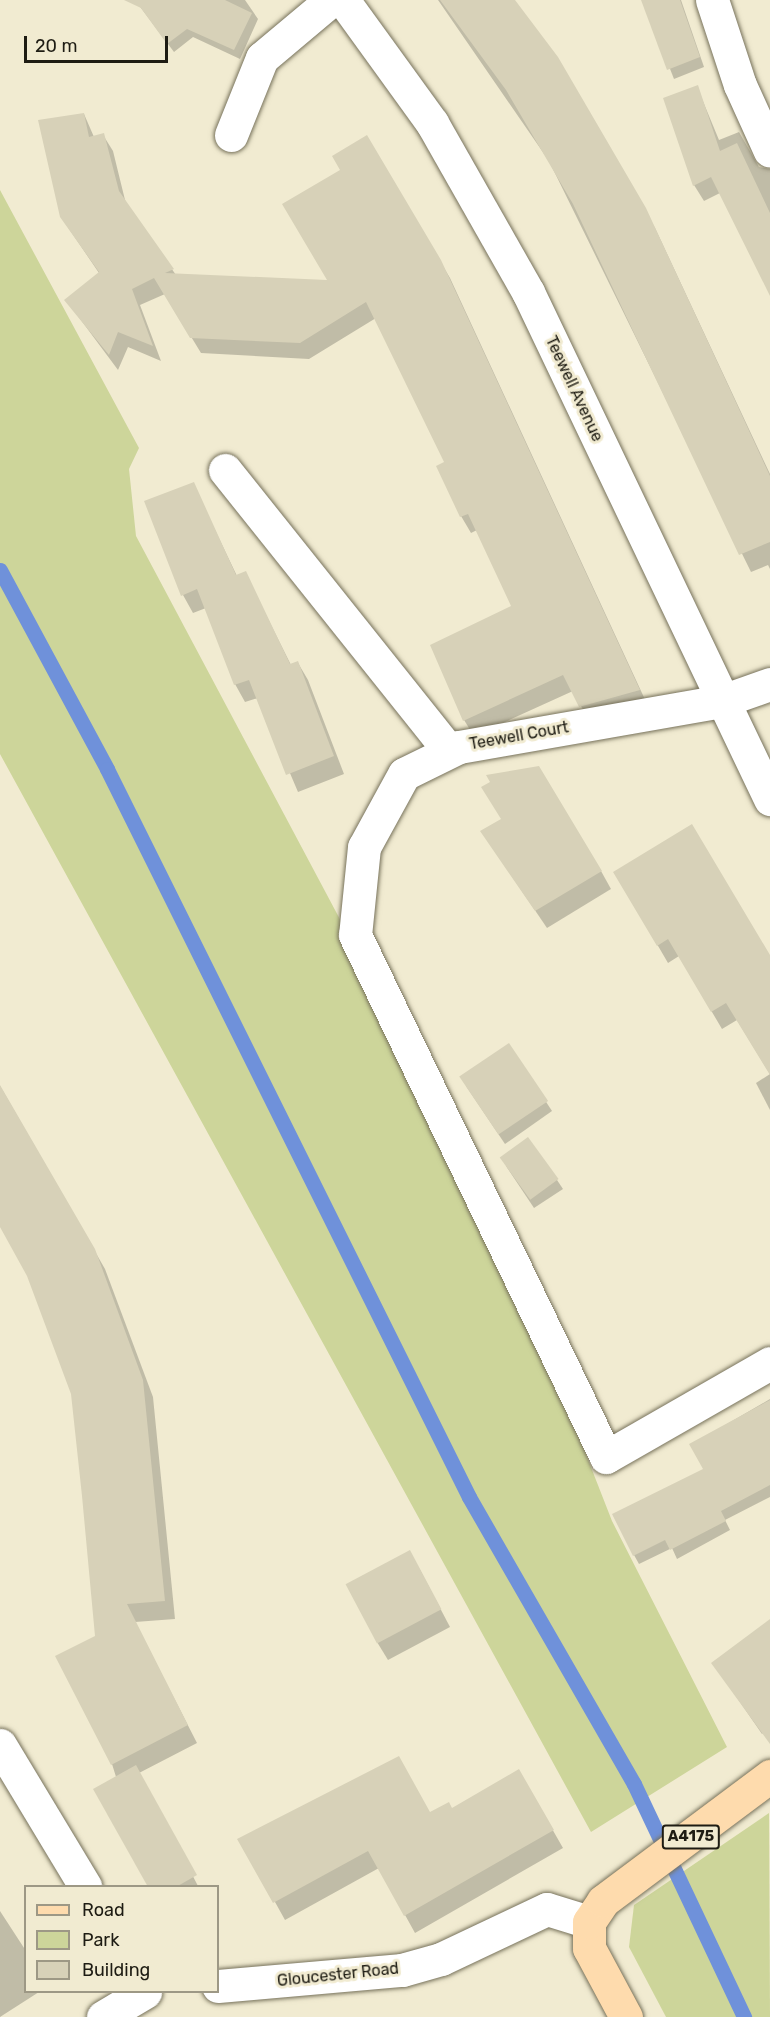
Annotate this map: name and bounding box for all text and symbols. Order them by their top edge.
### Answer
scale bar [27,24,171,62]
text: 20 m [35,35,77,57]
street label: Teewell Avenue [541,333,607,445]
street label: Teewell Court [468,718,570,754]
road number: A4175 [661,1825,721,1849]
legend [24,1885,219,1993]
text: Road [82,1899,125,1921]
text: Park [82,1929,119,1951]
text: Building [82,1959,150,1981]
street label: Gloucester Road [276,1959,400,1991]

